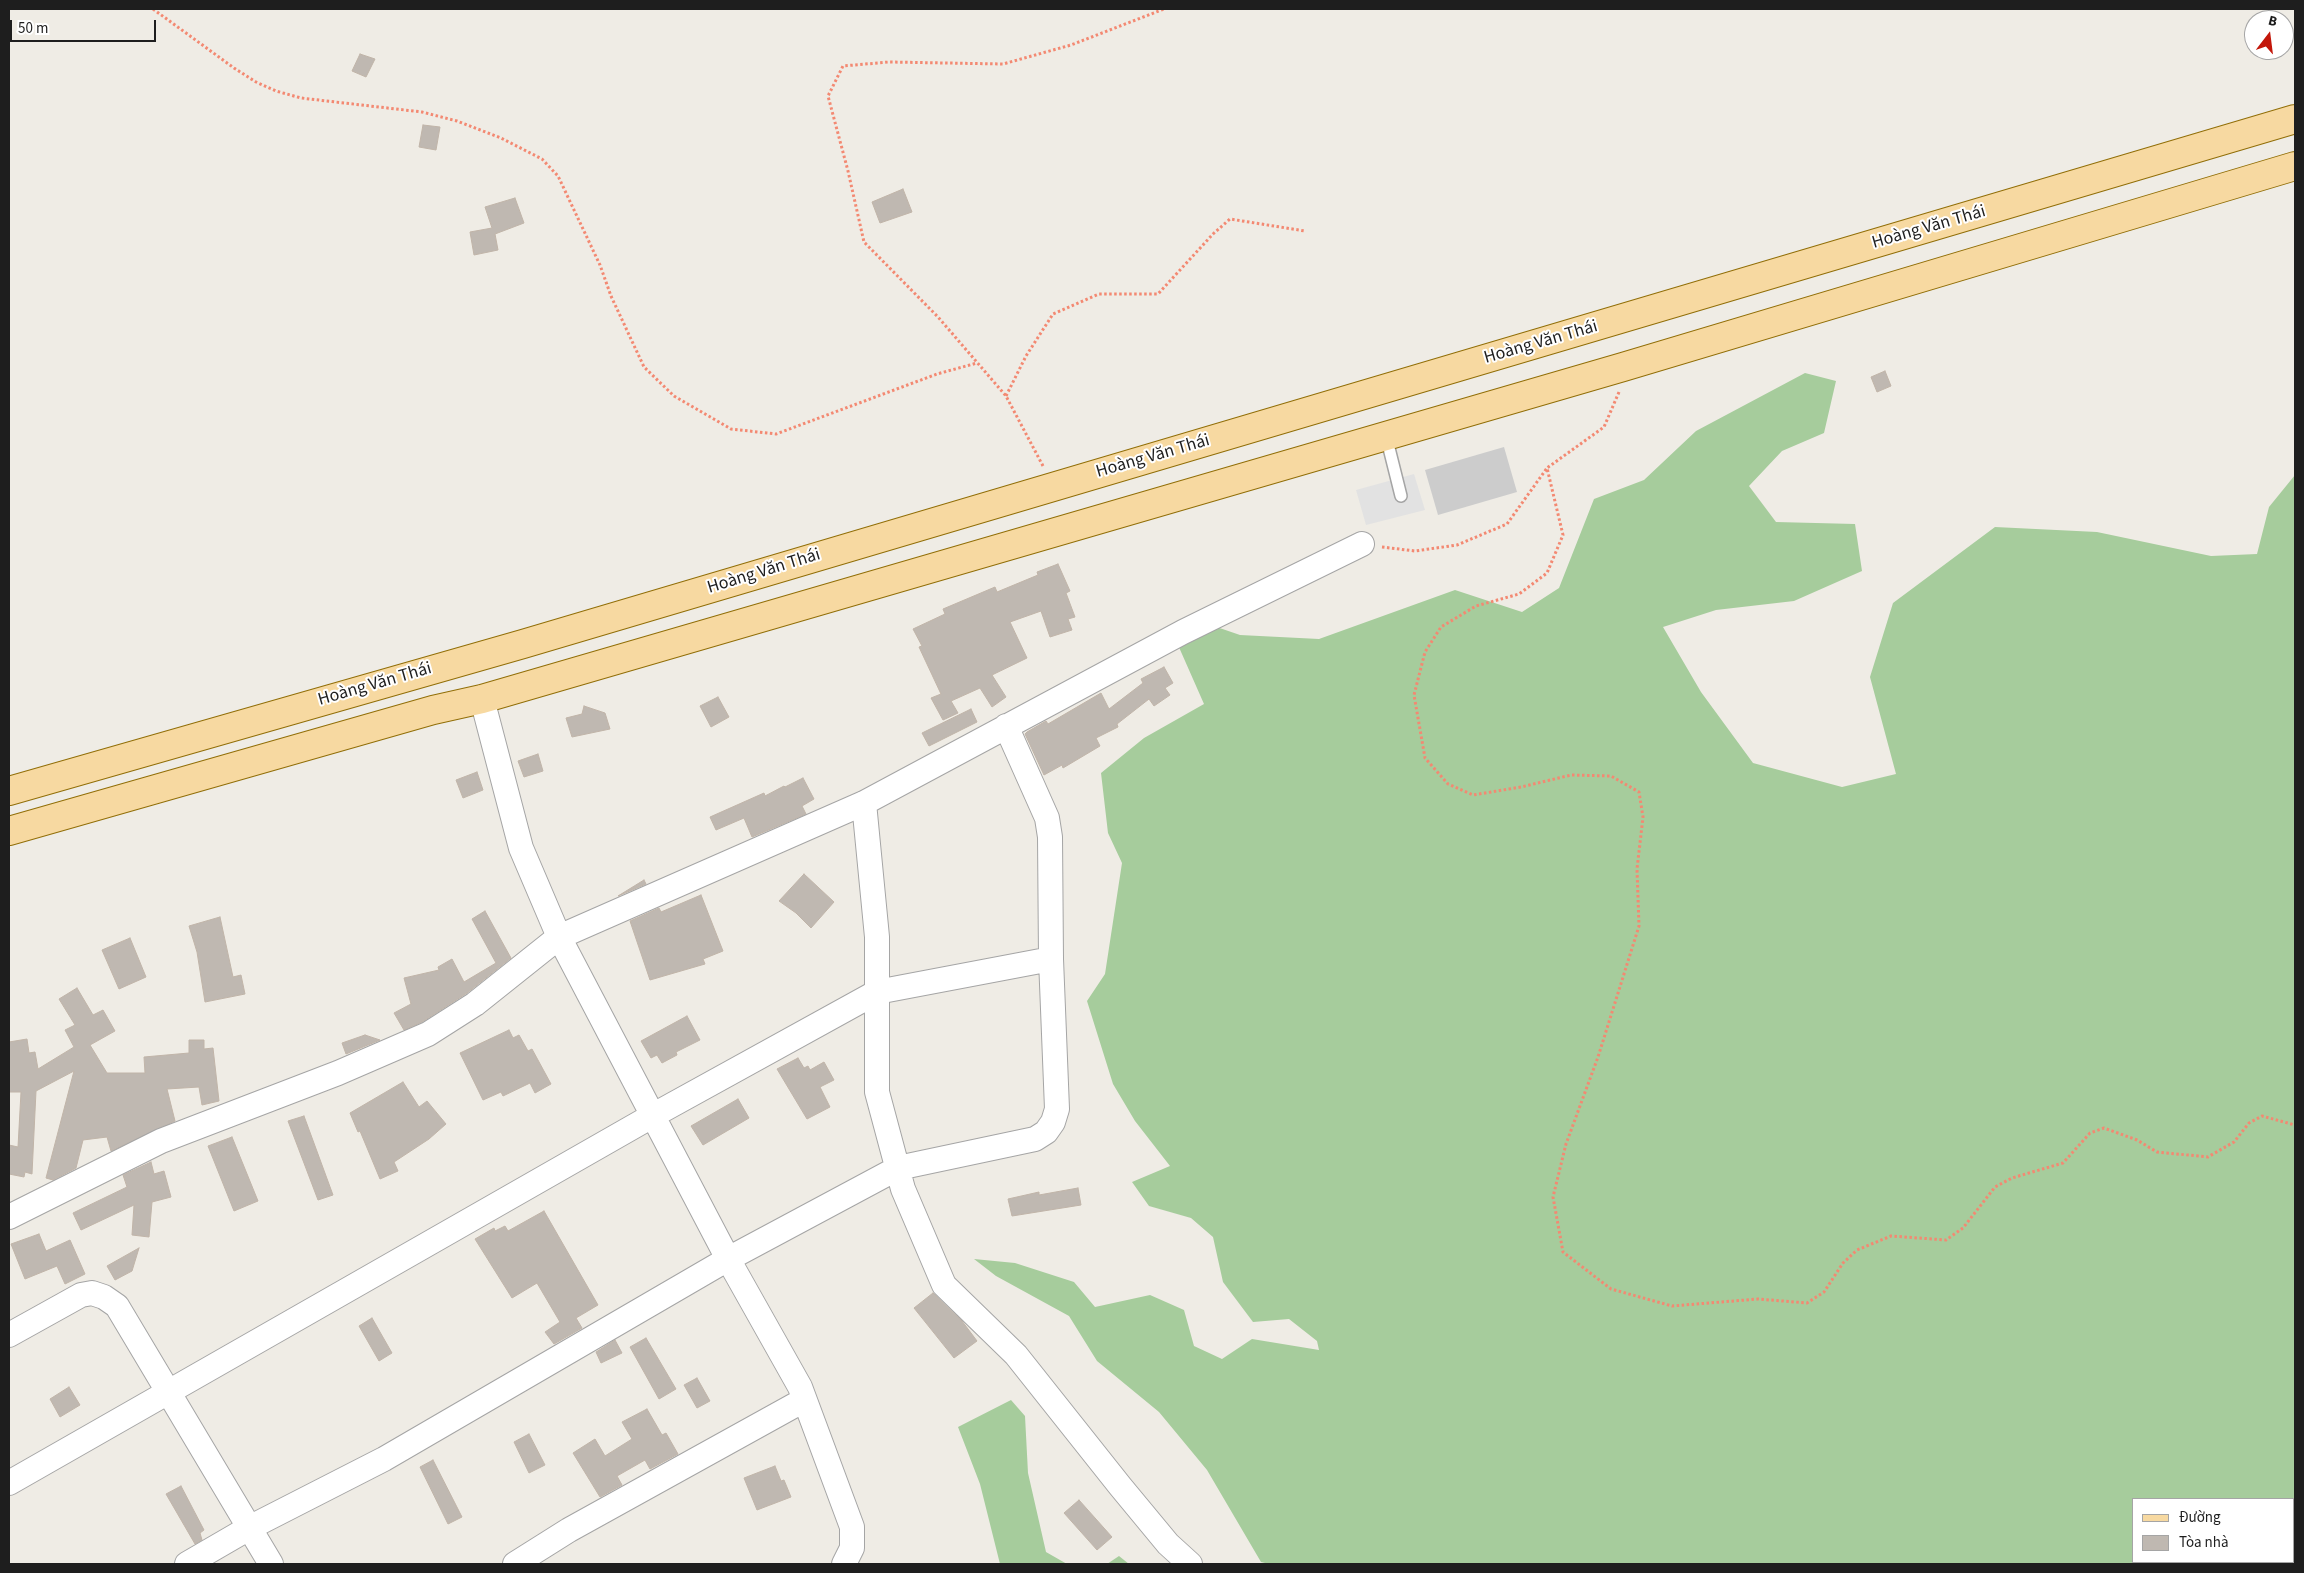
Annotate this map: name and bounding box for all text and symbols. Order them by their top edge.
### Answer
scale bar [12,10,159,42]
north arrow [2244,10,2294,60]
text: B [2266,11,2279,32]
text: 50 m [18,18,48,39]
street label: Hoàng Văn Thái [1870,201,1988,255]
street label: Hoàng Văn Thái [1482,316,1600,370]
street label: Hoàng Văn Thái [1094,430,1212,484]
street label: Hoàng Văn Thái [705,545,823,599]
street label: Hoàng Văn Thái [316,658,434,712]
legend [2132,1498,2294,1563]
text: Đường [2179,1507,2221,1528]
text: Tòa nhà [2179,1532,2228,1553]

